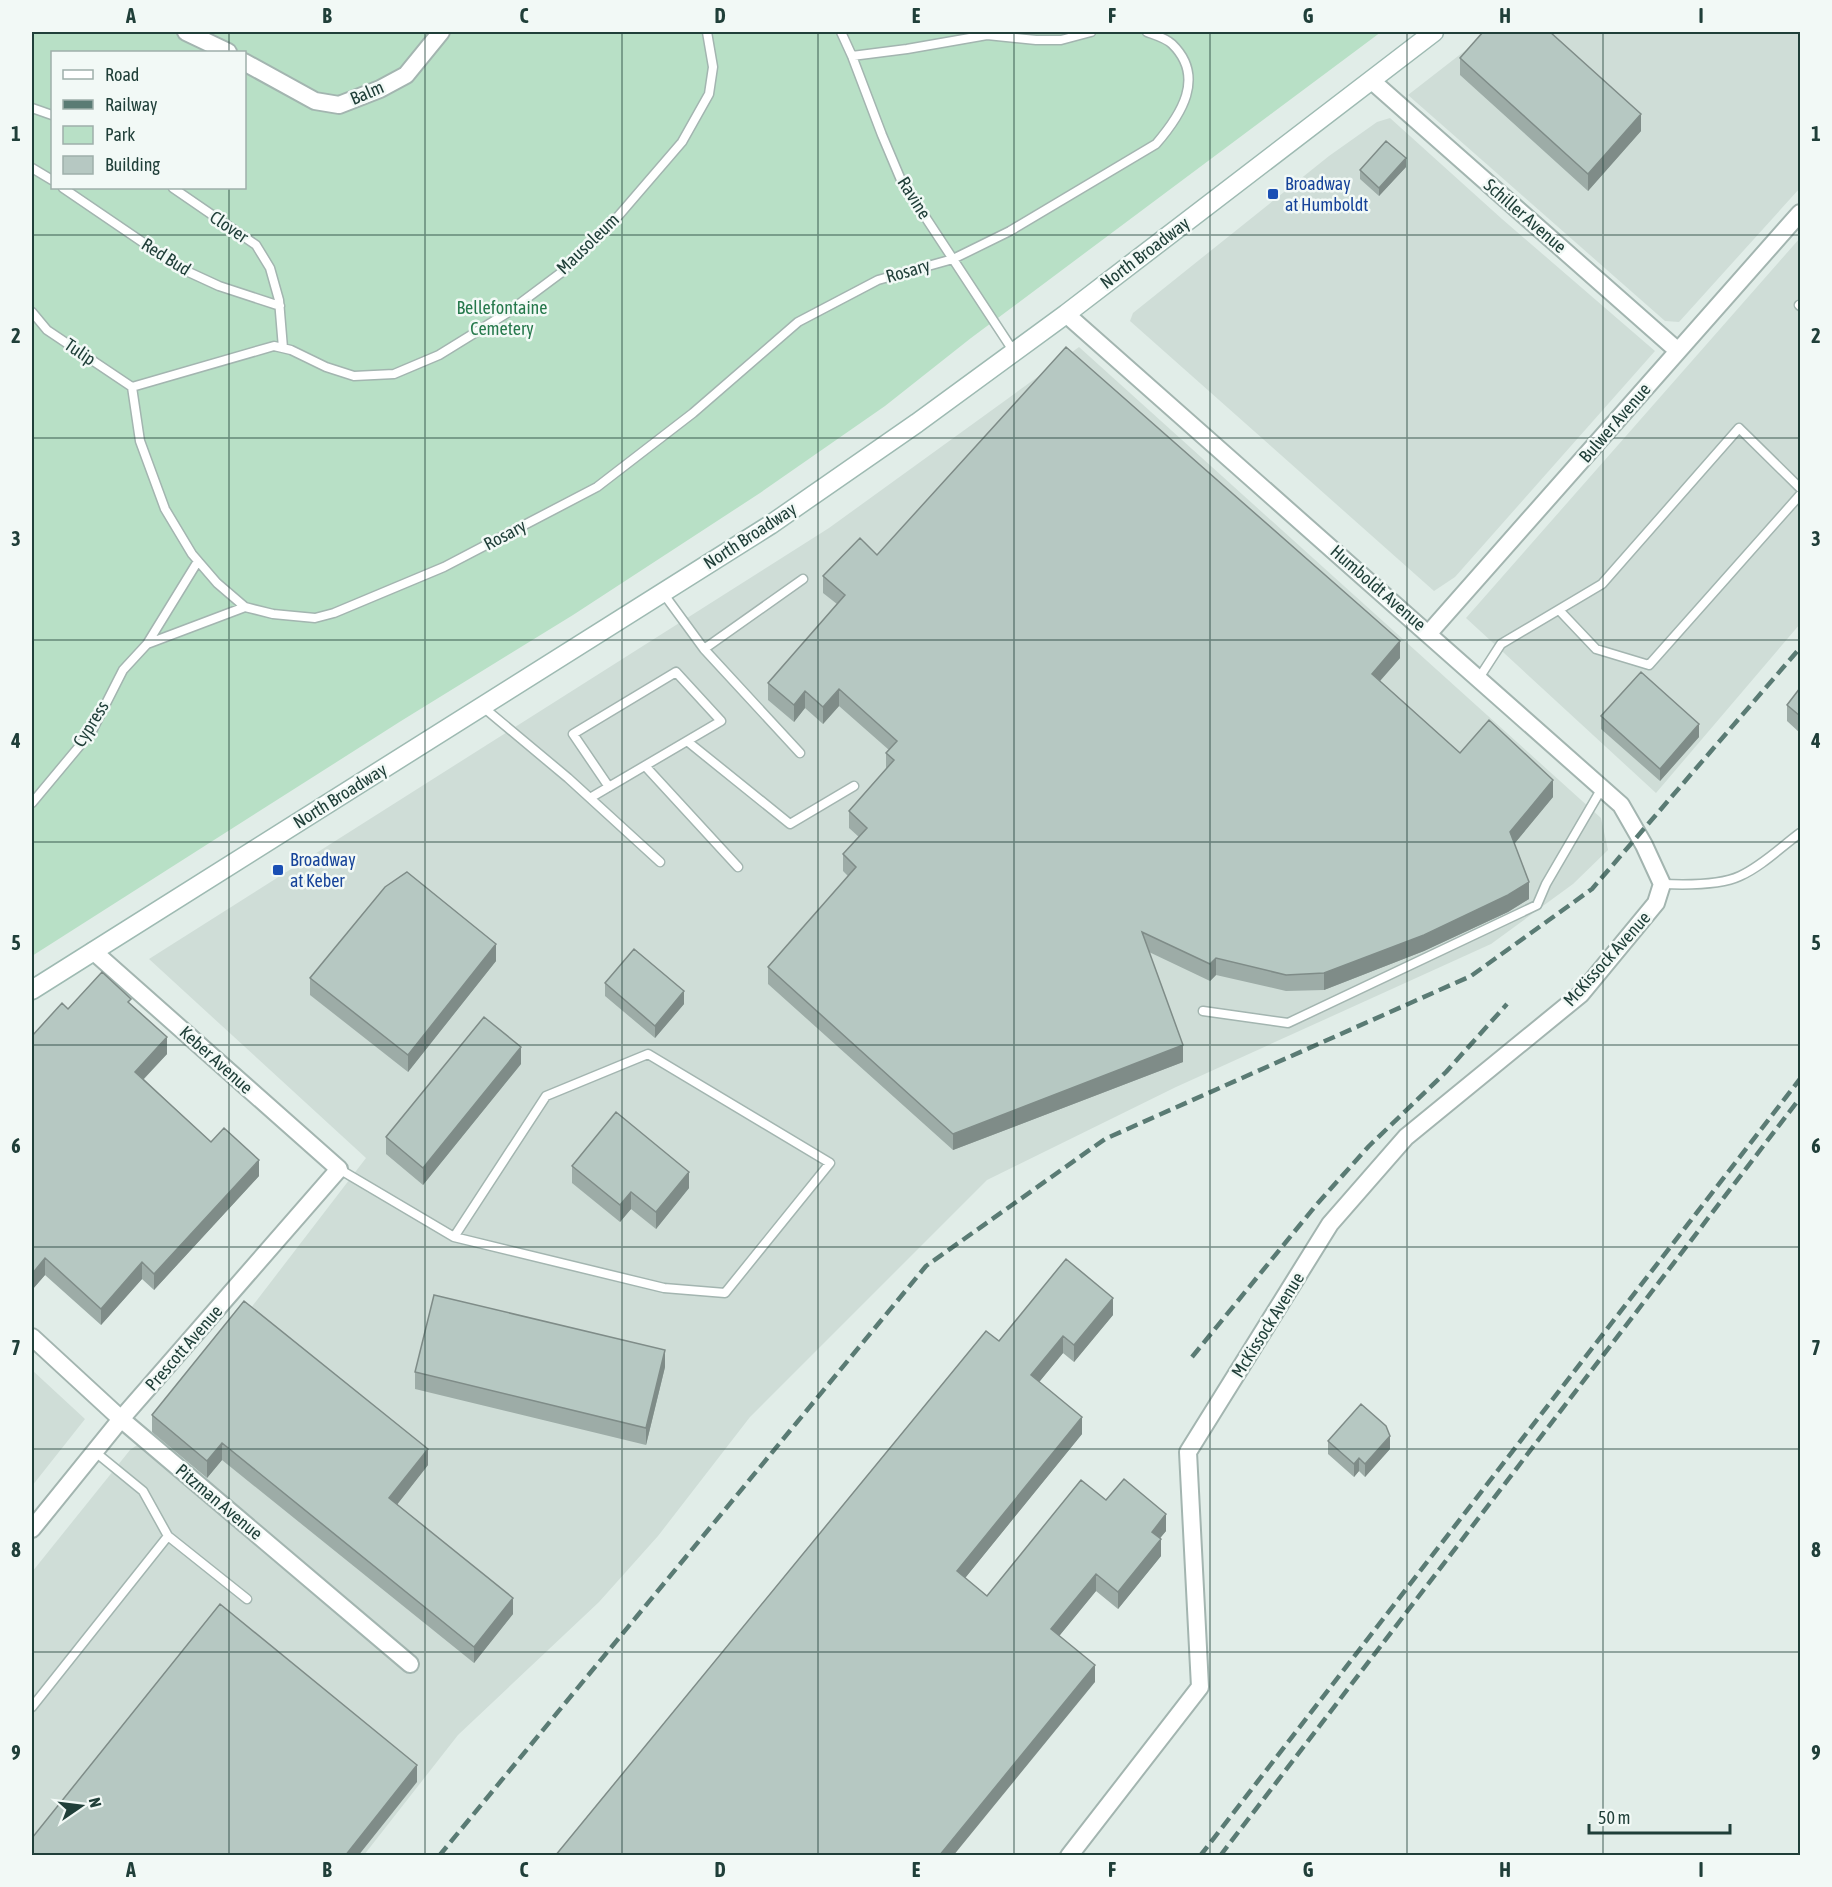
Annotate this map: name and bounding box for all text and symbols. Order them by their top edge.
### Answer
text: A [125,4,136,27]
text: B [322,4,332,27]
text: C [520,4,529,27]
text: D [714,4,726,27]
text: E [912,4,921,27]
text: F [1108,4,1116,27]
text: G [1303,4,1314,27]
text: H [1499,4,1511,27]
text: I [1698,4,1704,27]
legend [51,51,246,189]
text: Road [105,64,139,85]
street label: Balm [347,76,387,109]
text: Railway [105,94,157,115]
text: 1 [11,122,21,145]
text: 1 [1811,122,1821,145]
text: Park [105,124,135,145]
text: Building [105,154,160,175]
street label: Ravine [893,173,935,223]
place label: Broadway at Humboldt [1285,173,1368,215]
street label: Schiller Avenue [1480,174,1571,257]
marker: Broadway at Humboldt [1266,187,1280,201]
street label: Clover [206,206,253,247]
street label: Mausoleum [552,209,623,278]
street label: North Broadway [1096,212,1193,293]
street label: Red Bud [138,233,195,280]
street label: Rosary [883,254,932,287]
park label: Bellefontaine Cemetery [457,297,548,339]
text: 2 [11,324,21,347]
text: 2 [1811,324,1821,347]
street label: Tulip [61,334,100,370]
street label: Bulwer Avenue [1575,379,1655,467]
street label: North Broadway [699,498,800,573]
street label: Rosary [480,515,530,554]
text: 3 [11,527,21,550]
text: 3 [1811,527,1821,550]
street label: Humboldt Avenue [1326,540,1430,635]
street label: Cypress [68,697,113,751]
text: 4 [10,729,21,752]
text: 4 [1810,729,1821,752]
street label: North Broadway [289,759,390,833]
place label: Broadway at Keber [290,849,356,891]
marker: Broadway at Keber [271,863,285,877]
street label: McKissock Avenue [1559,907,1654,1010]
text: 5 [11,931,21,954]
text: 5 [1811,931,1821,954]
street label: Keber Avenue [176,1021,257,1098]
text: 6 [11,1134,21,1157]
text: 6 [1811,1134,1821,1157]
street label: McKissock Avenue [1227,1268,1308,1381]
street label: Prescott Avenue [141,1301,226,1395]
text: 7 [11,1336,21,1359]
text: 7 [1811,1336,1821,1359]
street label: Pitzman Avenue [172,1459,267,1544]
text: 8 [11,1538,21,1561]
text: 8 [1811,1538,1821,1561]
text: 9 [11,1741,21,1764]
text: 9 [1811,1741,1821,1764]
north arrow [51,1776,111,1836]
text: N [86,1796,105,1809]
scale bar [1589,1797,1730,1835]
text: 50 m [1598,1807,1630,1828]
text: A [125,1858,136,1881]
text: B [322,1858,332,1881]
text: C [520,1858,529,1881]
text: D [714,1858,726,1881]
text: E [912,1858,921,1881]
text: F [1108,1858,1116,1881]
text: G [1303,1858,1314,1881]
text: H [1499,1858,1511,1881]
text: I [1698,1858,1704,1881]

